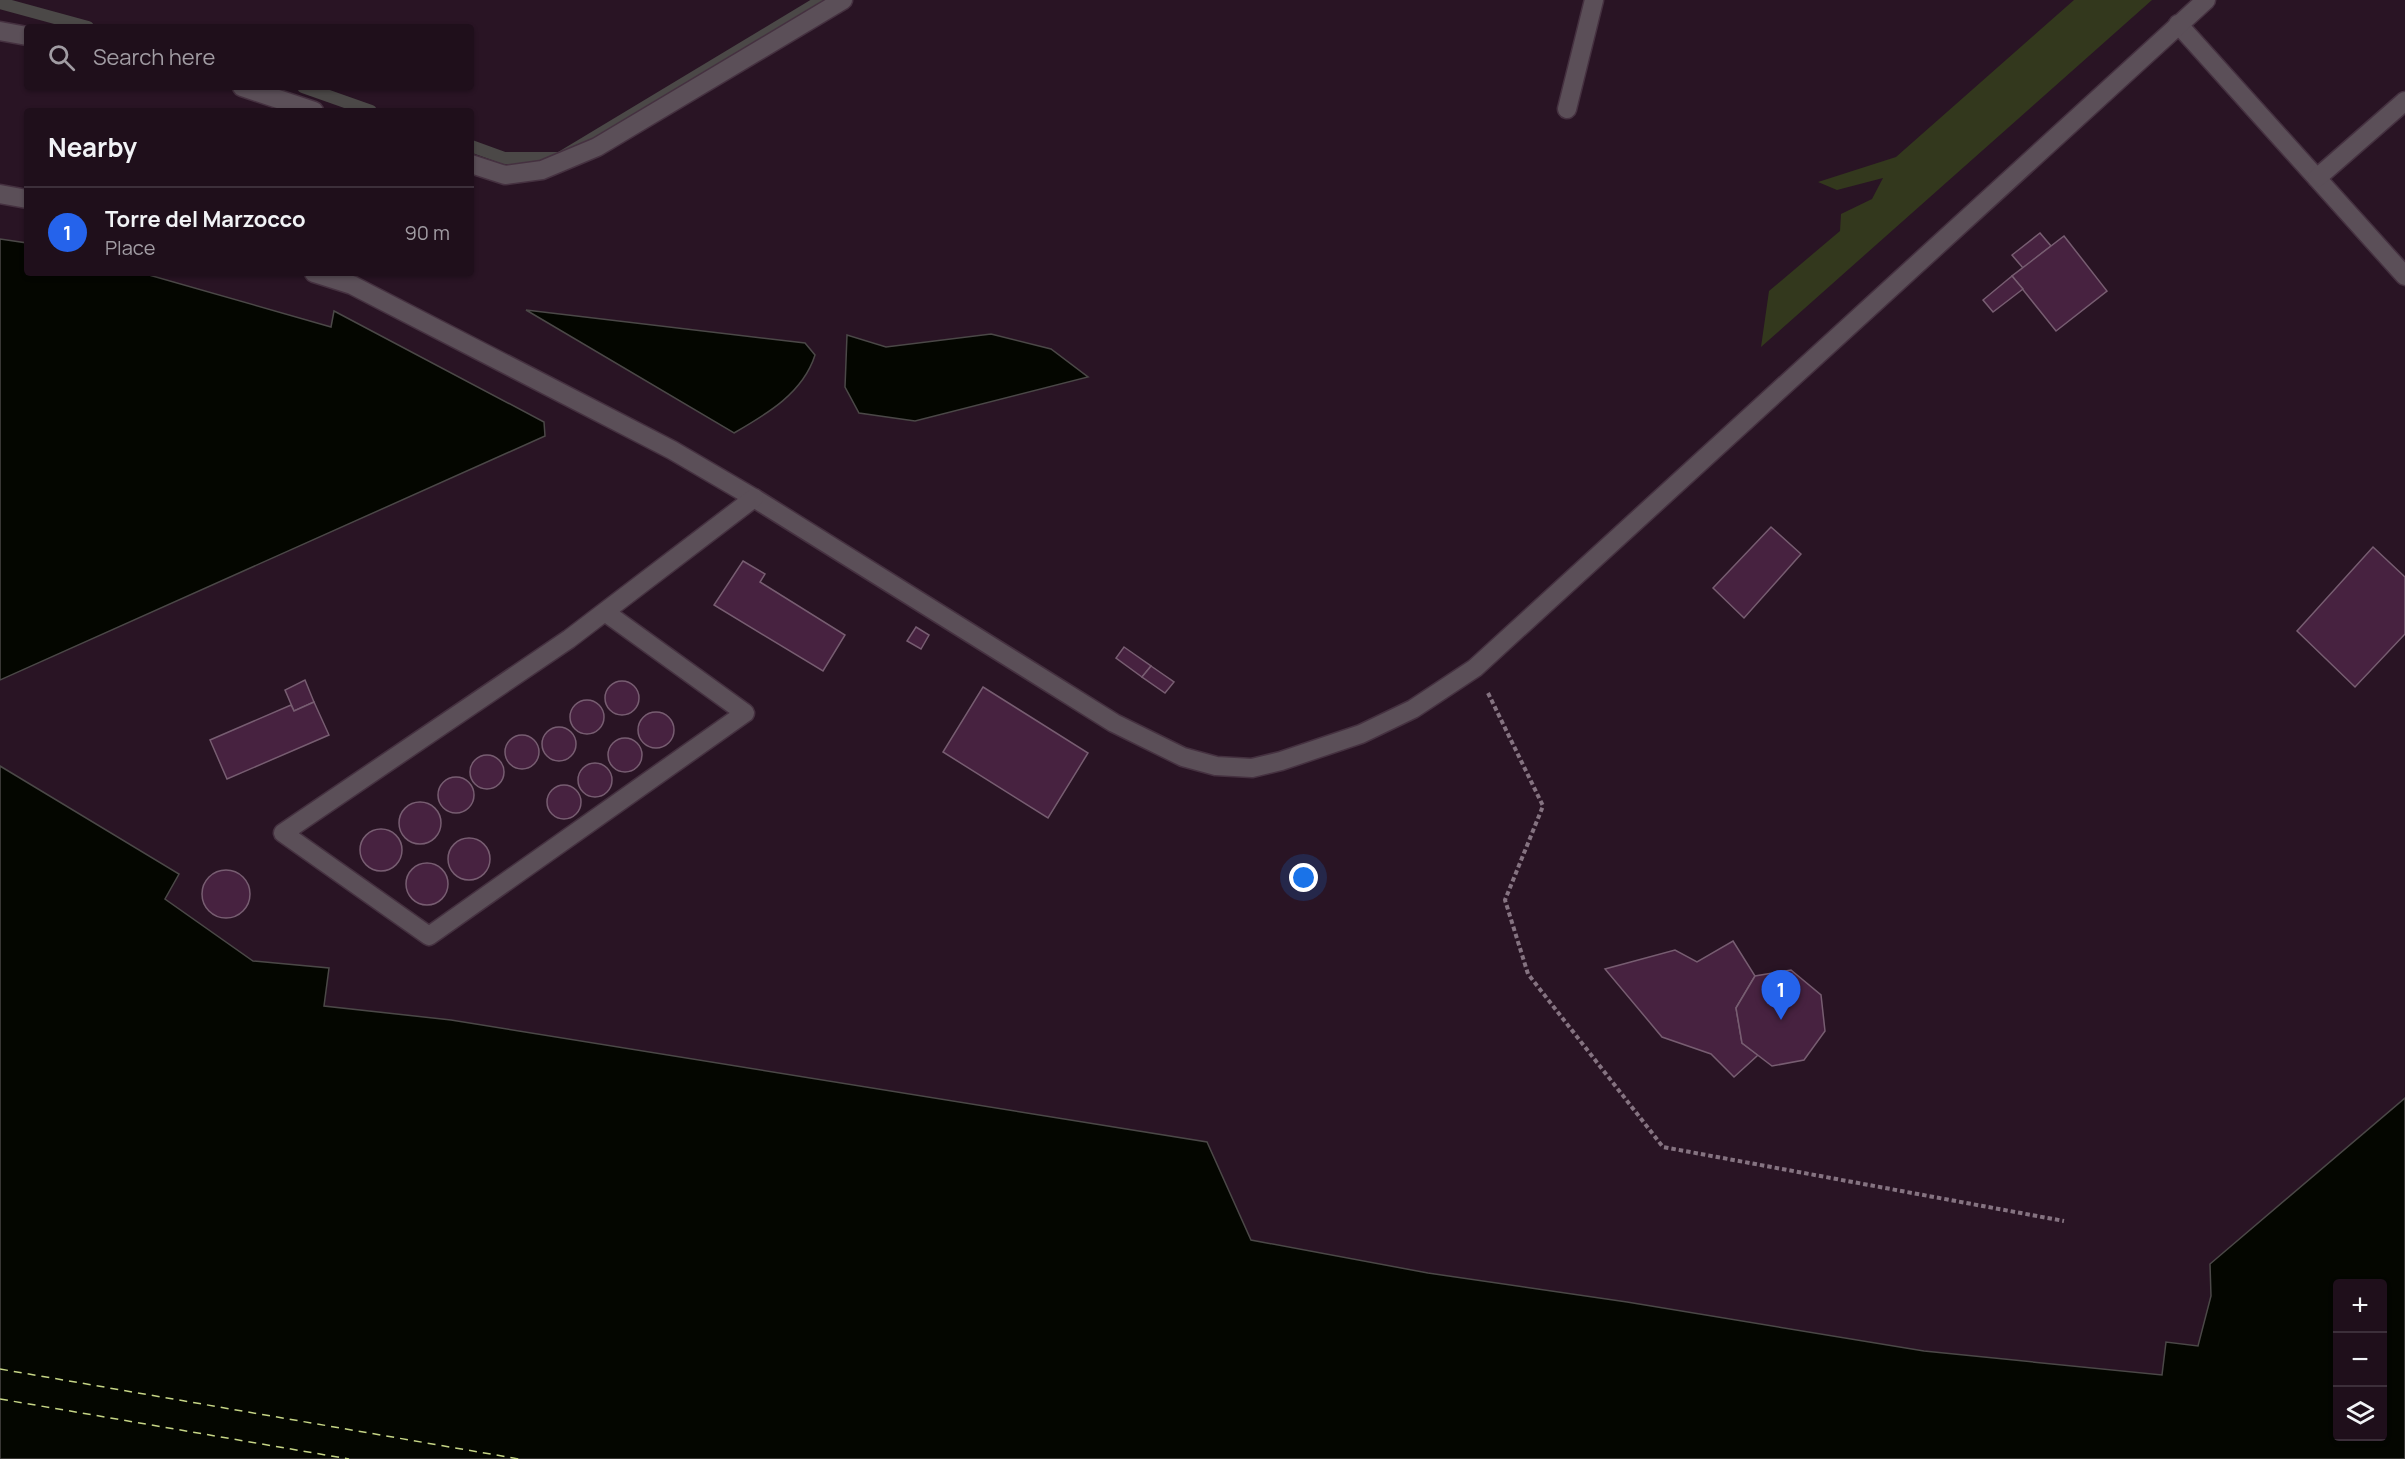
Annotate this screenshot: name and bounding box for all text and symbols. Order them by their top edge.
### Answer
search box [24,24,474,90]
icon: search [45,41,78,74]
text: Search here [93,42,215,72]
text: Nearby [48,129,137,165]
text: Torre del Marzocco [105,204,306,234]
text: 1 [63,219,72,246]
text: 90 m [404,219,450,246]
text: Place [105,234,155,261]
your location [1289,863,1318,892]
pin: 1 [1762,970,1800,1020]
map controls [2333,1279,2387,1441]
button: + [2333,1279,2387,1333]
button: − [2333,1333,2387,1387]
button: layers [2333,1387,2387,1441]

